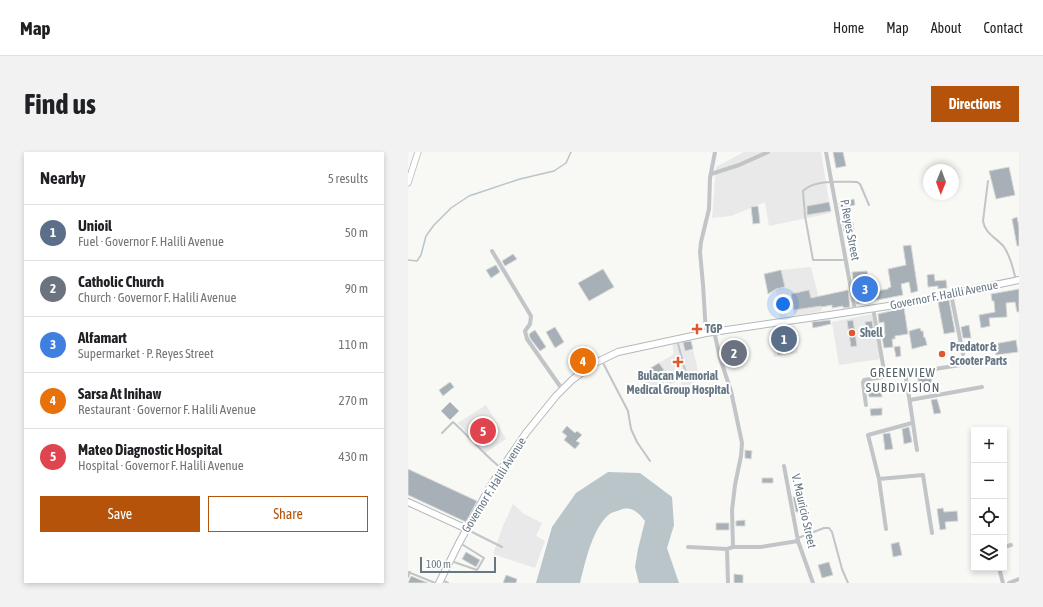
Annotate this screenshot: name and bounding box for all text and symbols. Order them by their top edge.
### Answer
text: Map [20,17,51,39]
text: Home [833,20,864,36]
text: Map [886,20,909,36]
text: About [931,20,962,36]
text: Contact [984,20,1023,36]
button: Directions [931,86,1019,122]
text: Find us [24,88,96,120]
north arrow [923,164,959,200]
text: Nearby [40,168,86,188]
text: 5 results [328,171,368,186]
street label: P. Reyes Street [837,198,863,262]
text: Unioil [78,217,112,234]
text: 1 [50,225,56,240]
text: 50 m [345,225,368,240]
text: Fuel · Governor F. Halili Avenue [78,234,224,249]
text: Catholic Church [78,273,164,290]
pin: 3 [852,274,878,304]
street label: Governor F. Halili Avenue [889,278,999,312]
text: 2 [50,281,56,296]
text: 90 m [345,281,368,296]
text: Church · Governor F. Halili Avenue [78,290,237,305]
your location [773,294,793,314]
place label: TGP [705,322,722,336]
marker: TGP [692,324,702,334]
pin: 1 [771,324,797,354]
place label: Shell [860,326,883,340]
marker: Shell [847,328,857,338]
text: Alfamart [78,329,127,346]
text: 3 [50,337,56,352]
text: 110 m [339,337,368,352]
pin: 2 [721,338,747,368]
place label: Predator & Scooter Parts [950,340,1008,368]
text: Supermarket · P. Reyes Street [78,346,214,361]
pin: 4 [570,346,596,376]
marker: Predator & Scooter Parts [937,349,947,359]
marker: Bulacan Memorial Medical Group Hospital [672,356,684,368]
district label: GREENVIEW SUBDIVISION [866,365,940,395]
place label: Bulacan Memorial Medical Group Hospital [627,369,730,397]
text: Sarsa At Inihaw [78,385,162,402]
text: 4 [50,393,56,408]
text: 270 m [339,393,368,408]
text: Restaurant · Governor F. Halili Avenue [78,402,256,417]
pin: 5 [470,416,496,446]
map controls [971,427,1007,571]
button: + [971,427,1007,463]
street label: Governor F. Halili Avenue [459,435,529,535]
text: Mateo Diagnostic Hospital [78,441,222,458]
text: 5 [50,449,56,464]
text: 430 m [339,449,368,464]
text: Hospital · Governor F. Halili Avenue [78,458,244,473]
button: − [971,463,1007,499]
street label: V. Mauricio Street [789,473,819,550]
button: Save [40,496,200,532]
button: Share [208,496,368,532]
button: locate [971,499,1007,535]
button: layers [971,535,1007,571]
scale bar [420,555,496,574]
text: 100 m [426,558,451,570]

